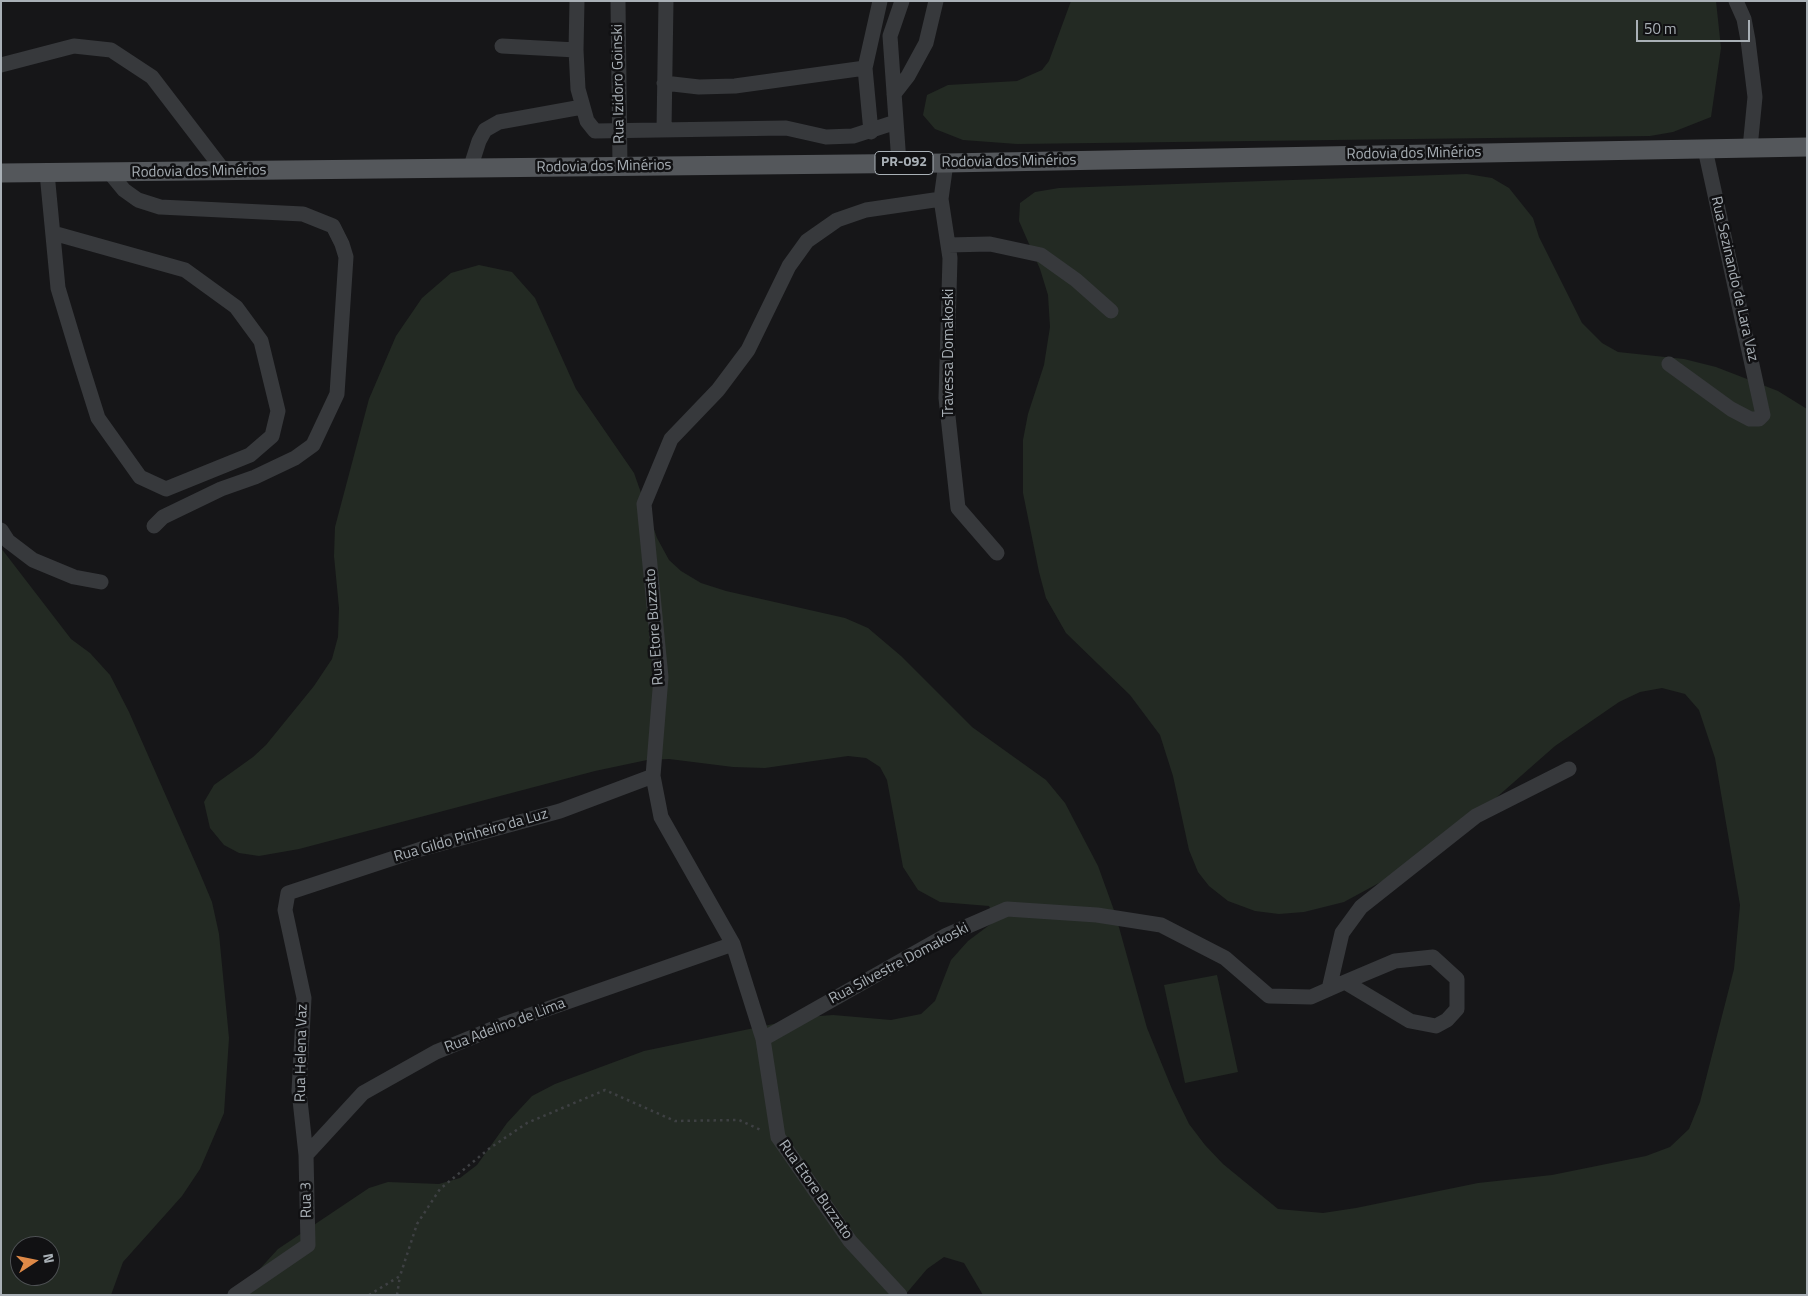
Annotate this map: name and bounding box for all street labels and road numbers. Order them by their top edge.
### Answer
street label: Rua Izidoro Goinski [609,24,629,144]
street label: Rodovia dos Minérios [1346,144,1482,164]
road number: PR-092 [875,152,933,174]
street label: Rodovia dos Minérios [941,152,1077,172]
street label: Rodovia dos Minérios [536,157,672,177]
street label: Rodovia dos Minérios [131,162,267,182]
street label: Rua Sezinando de Lara Vaz [1706,195,1762,363]
street label: Travessa Domakoski [940,289,958,417]
street label: Rua Etore Buzzato [642,568,668,686]
street label: Rua Gildo Pinheiro da Luz [392,805,550,867]
street label: Rua Silvestre Domakoski [826,920,972,1008]
street label: Rua Adelino de Lima [442,995,568,1057]
street label: Rua Helena Vaz [292,1004,312,1102]
street label: Rua Etore Buzzato [774,1137,856,1243]
street label: Rua 3 [298,1182,316,1218]

